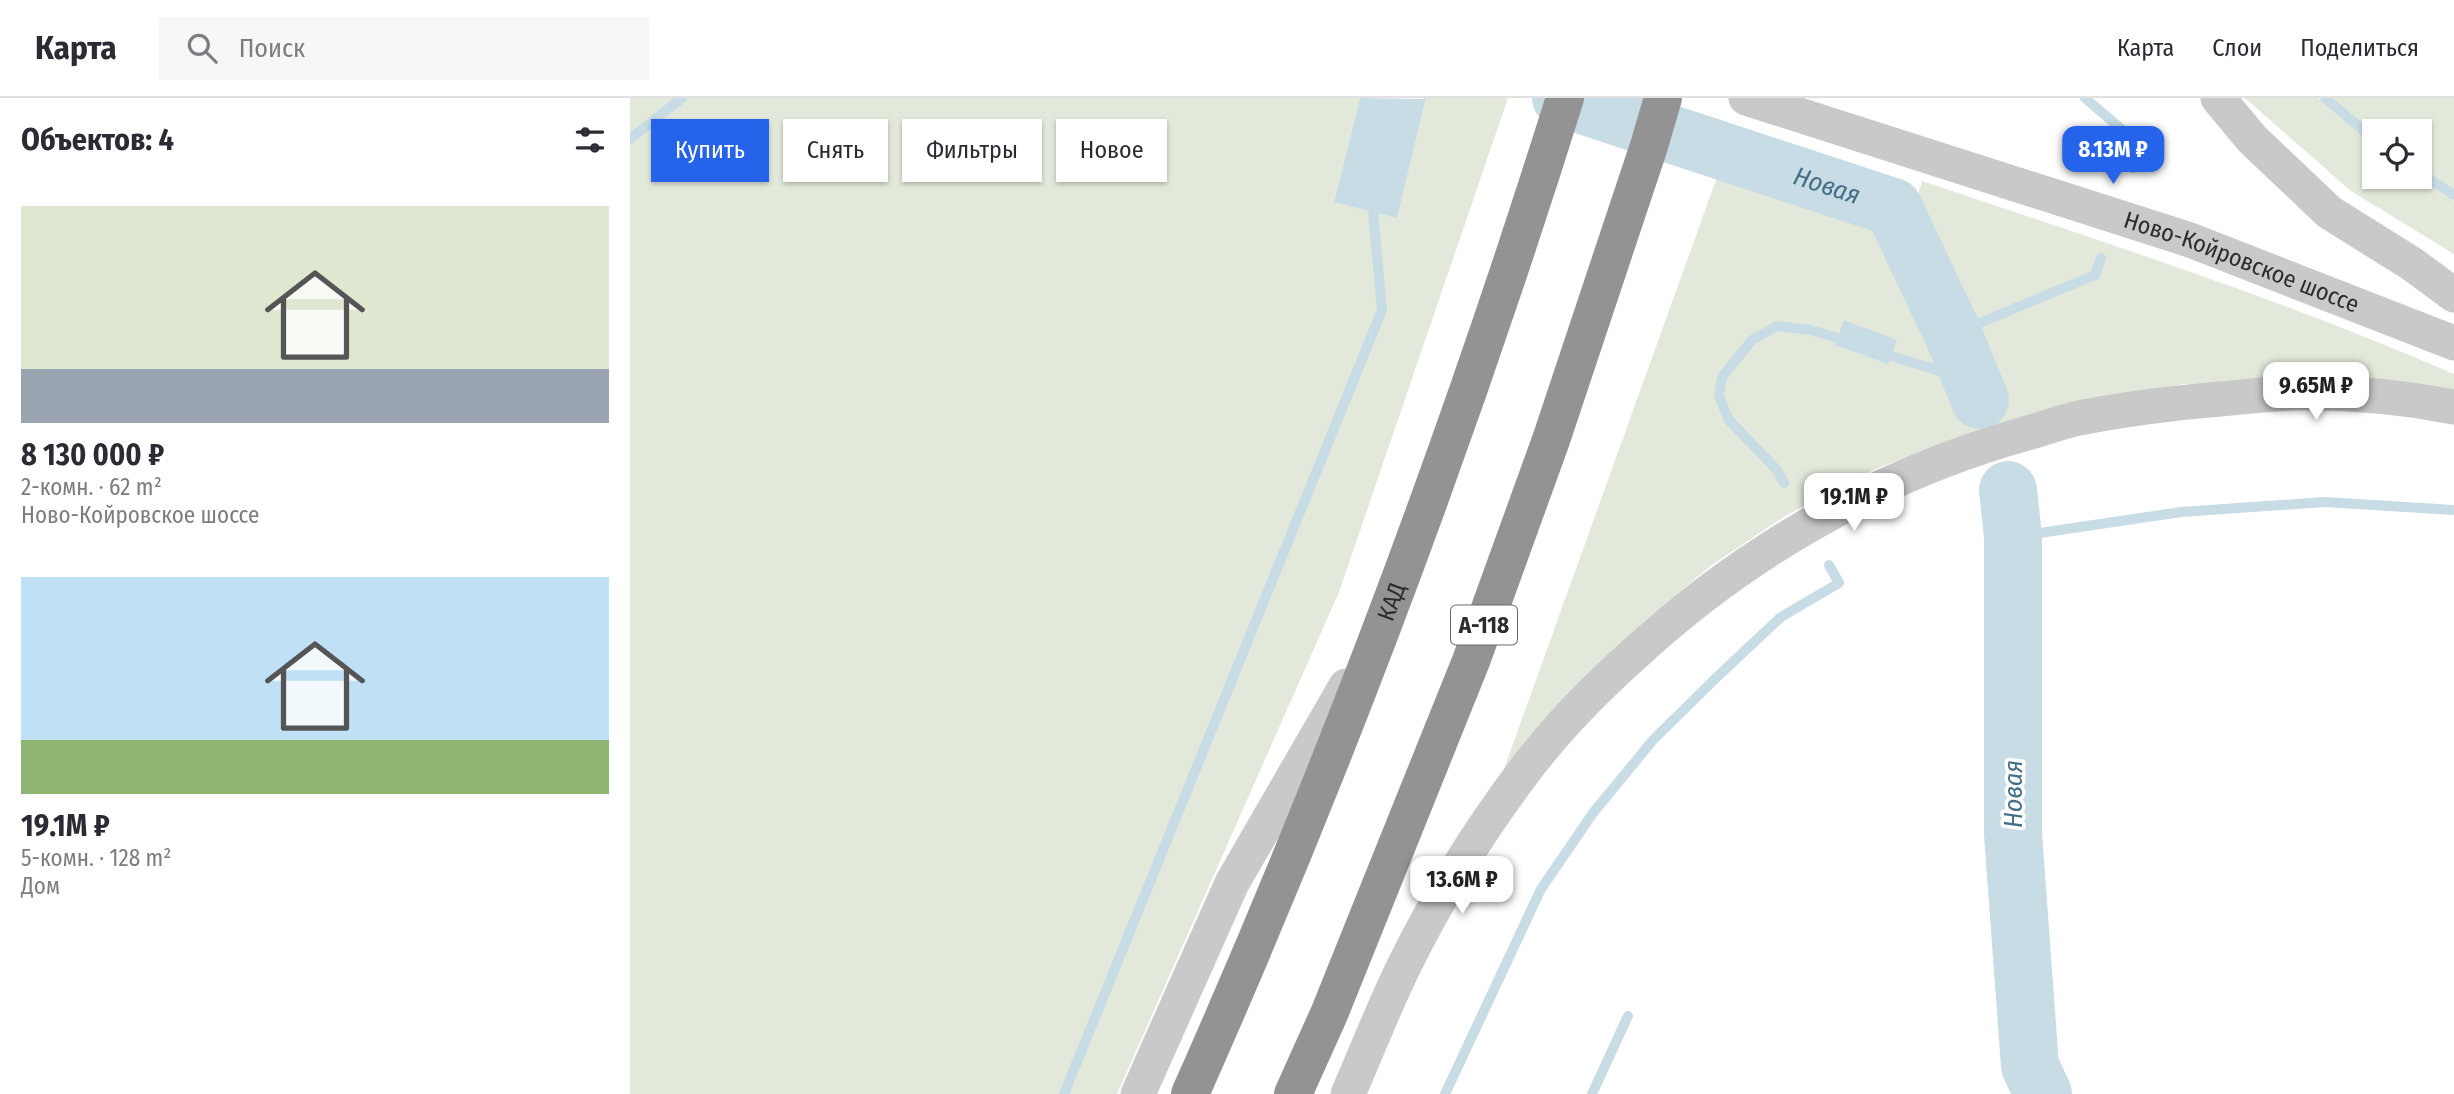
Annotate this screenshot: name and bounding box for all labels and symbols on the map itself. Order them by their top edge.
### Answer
pin: 8.13M ₽ [2048,126,2178,186]
water label: Новая [1790,160,1864,211]
street label: Ново-Койровское шоссе [2120,206,2363,319]
pin: 9.65M ₽ [2251,362,2381,422]
pin: 19.1M ₽ [1789,474,1919,533]
street label: КАД [1372,579,1411,625]
road number: А-118 [1451,606,1517,645]
water label: Новая [1998,760,2029,828]
pin: 13.6M ₽ [1397,856,1527,916]

